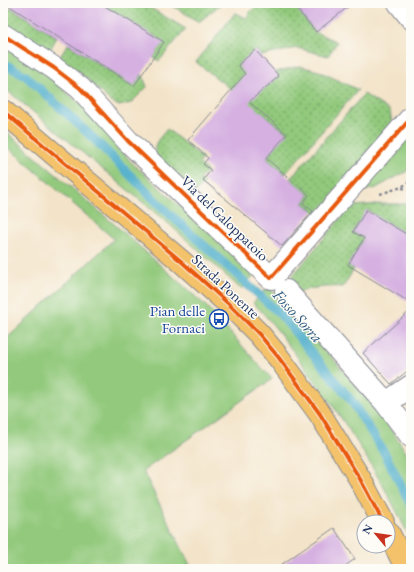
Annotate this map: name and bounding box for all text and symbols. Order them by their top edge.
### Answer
street label: Via del Galoppatoio [177,171,273,265]
street label: Strada Ponente [188,250,264,323]
water label: Fosso Sorra [268,284,328,347]
place label: Pian delle Fornaci [150,301,205,337]
bus stop icon: Pian delle Fornaci [208,308,230,330]
north arrow [356,514,396,554]
text: N [359,522,376,536]

